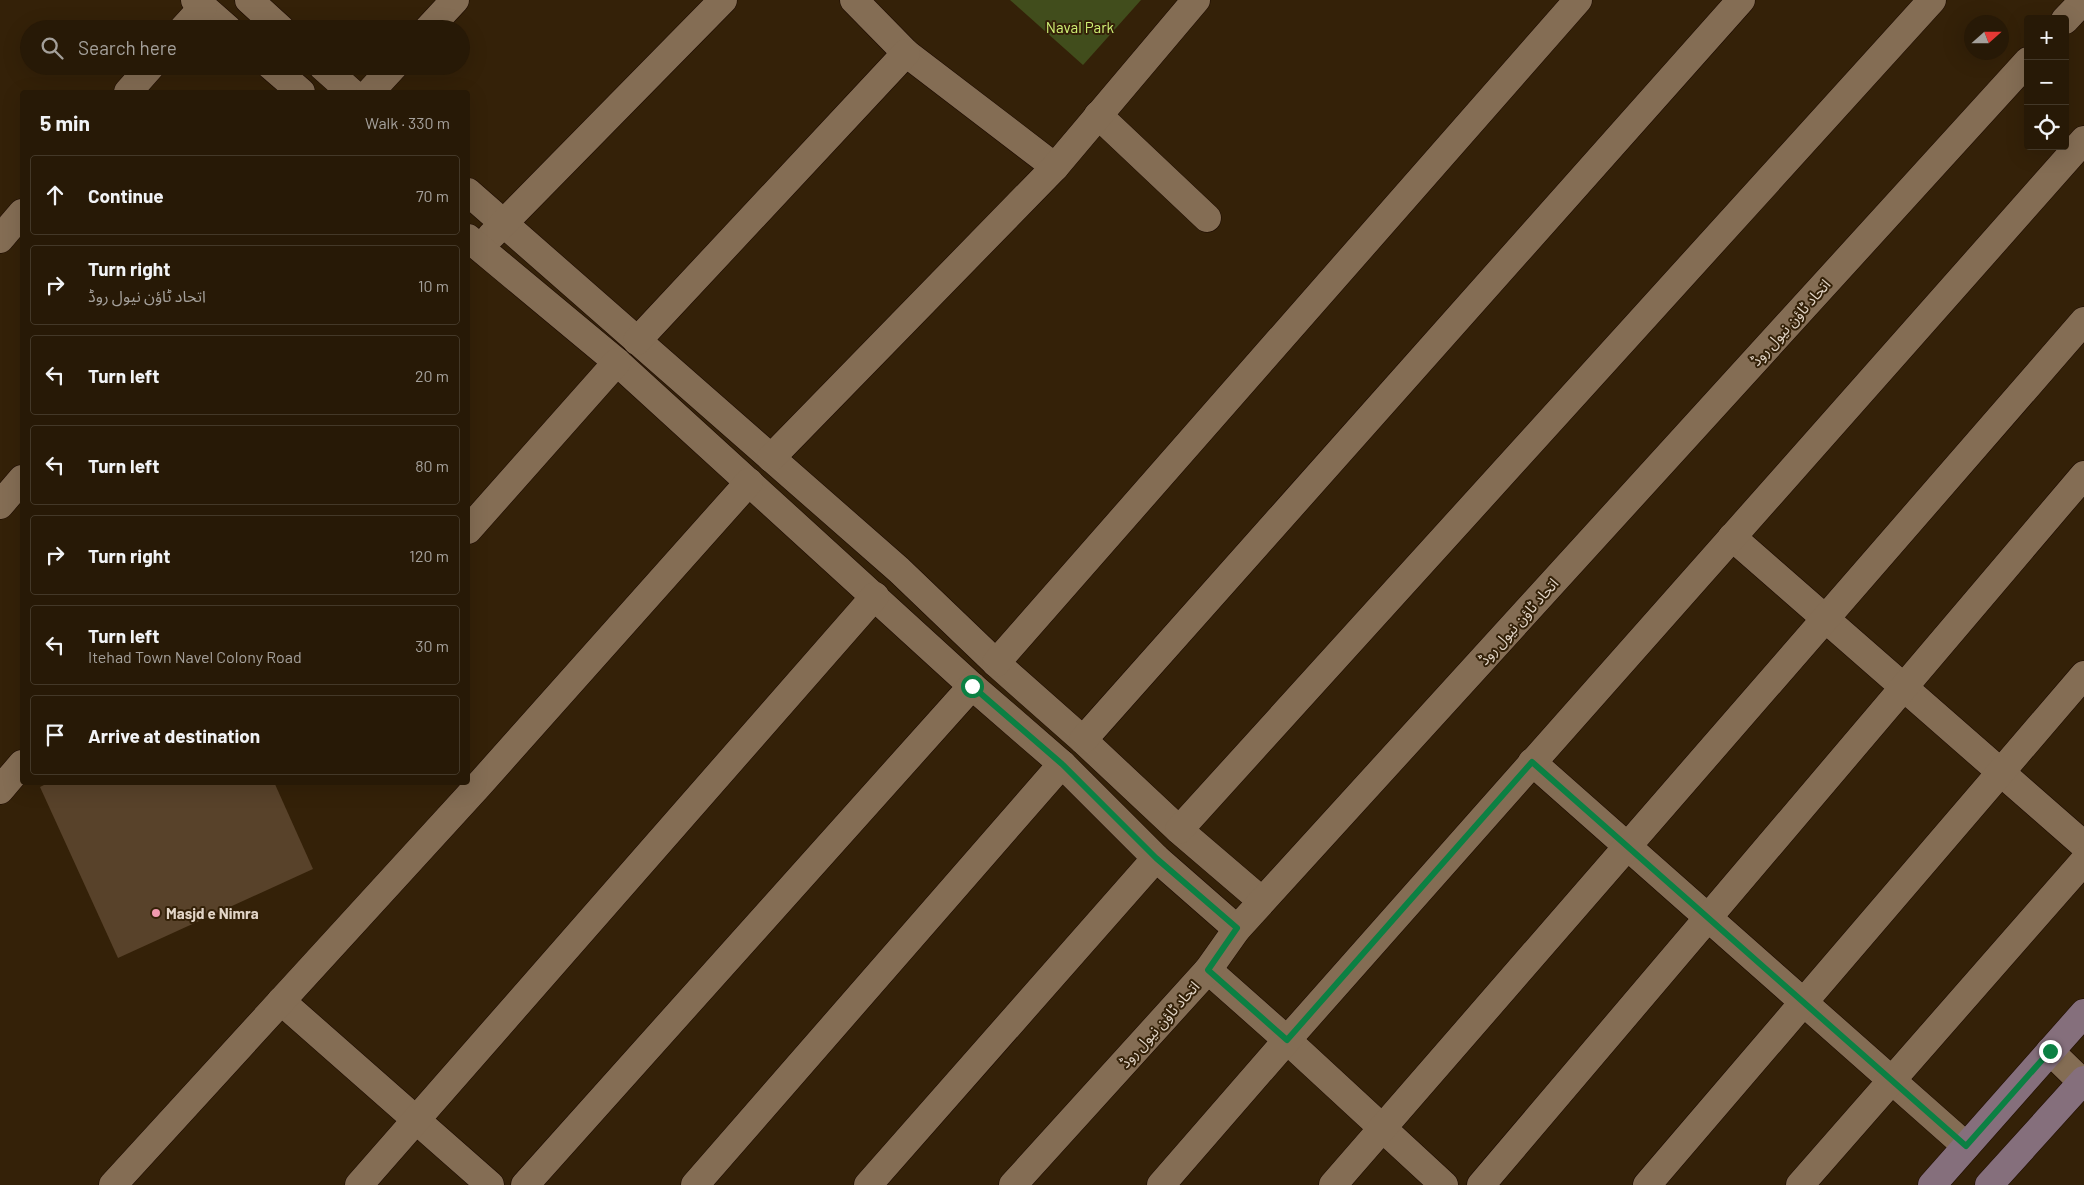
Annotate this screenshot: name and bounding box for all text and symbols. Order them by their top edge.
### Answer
north arrow [1964,15,2009,60]
map controls [2024,15,2069,150]
button: + [2024,15,2069,60]
park label: Naval Park [1046,18,1115,36]
search box [20,20,470,75]
icon: search [38,34,66,62]
text: Search here [78,36,177,59]
button: − [2024,60,2069,105]
button: locate [2024,105,2069,150]
text: 5 min [40,110,90,135]
text: Walk · 330 m [365,113,450,132]
icon: ahead [41,181,69,209]
text: Continue [88,184,164,207]
text: 70 m [416,186,449,205]
text: Turn right [88,257,170,280]
icon: right [41,271,69,299]
street label: اتحاد ٹاؤن نیول روڈ [1746,275,1834,370]
text: 10 m [418,276,449,295]
text: اتحاد ٹاؤن نیول روڈ [88,286,206,305]
icon: left [41,361,69,389]
text: Turn left [88,364,159,387]
text: 20 m [415,366,449,385]
icon: left [41,451,69,479]
text: Turn left [88,454,159,477]
text: 80 m [415,456,449,475]
icon: right [41,541,69,569]
text: Turn right [88,544,170,567]
text: 120 m [409,546,449,565]
street label: اتحاد ٹاؤن نیول روڈ [1474,574,1562,669]
text: Turn left [88,624,159,647]
icon: left [41,631,69,659]
text: 30 m [415,636,449,655]
text: Itehad Town Navel Colony Road [88,647,302,666]
route start [961,675,984,698]
icon: arrive [41,721,69,749]
text: Arrive at destination [88,724,260,747]
place label: Masjd e Nimra [166,904,259,922]
marker: Masjd e Nimra [150,907,162,919]
street label: اتحاد ٹاؤن نیول روڈ [1115,977,1203,1072]
route end [2039,1040,2062,1063]

